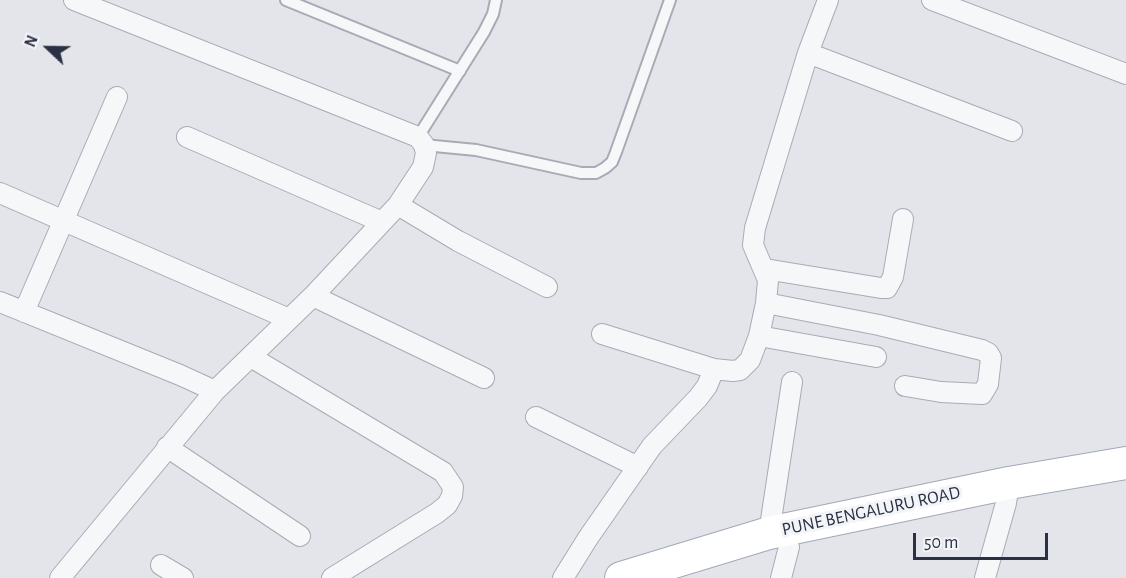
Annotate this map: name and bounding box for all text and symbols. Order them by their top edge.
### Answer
north arrow [18,18,78,78]
text: N [22,33,41,49]
street label: PUNE BENGALURU ROAD [780,482,962,540]
scale bar [916,521,1051,559]
text: 50 m [924,534,958,552]

